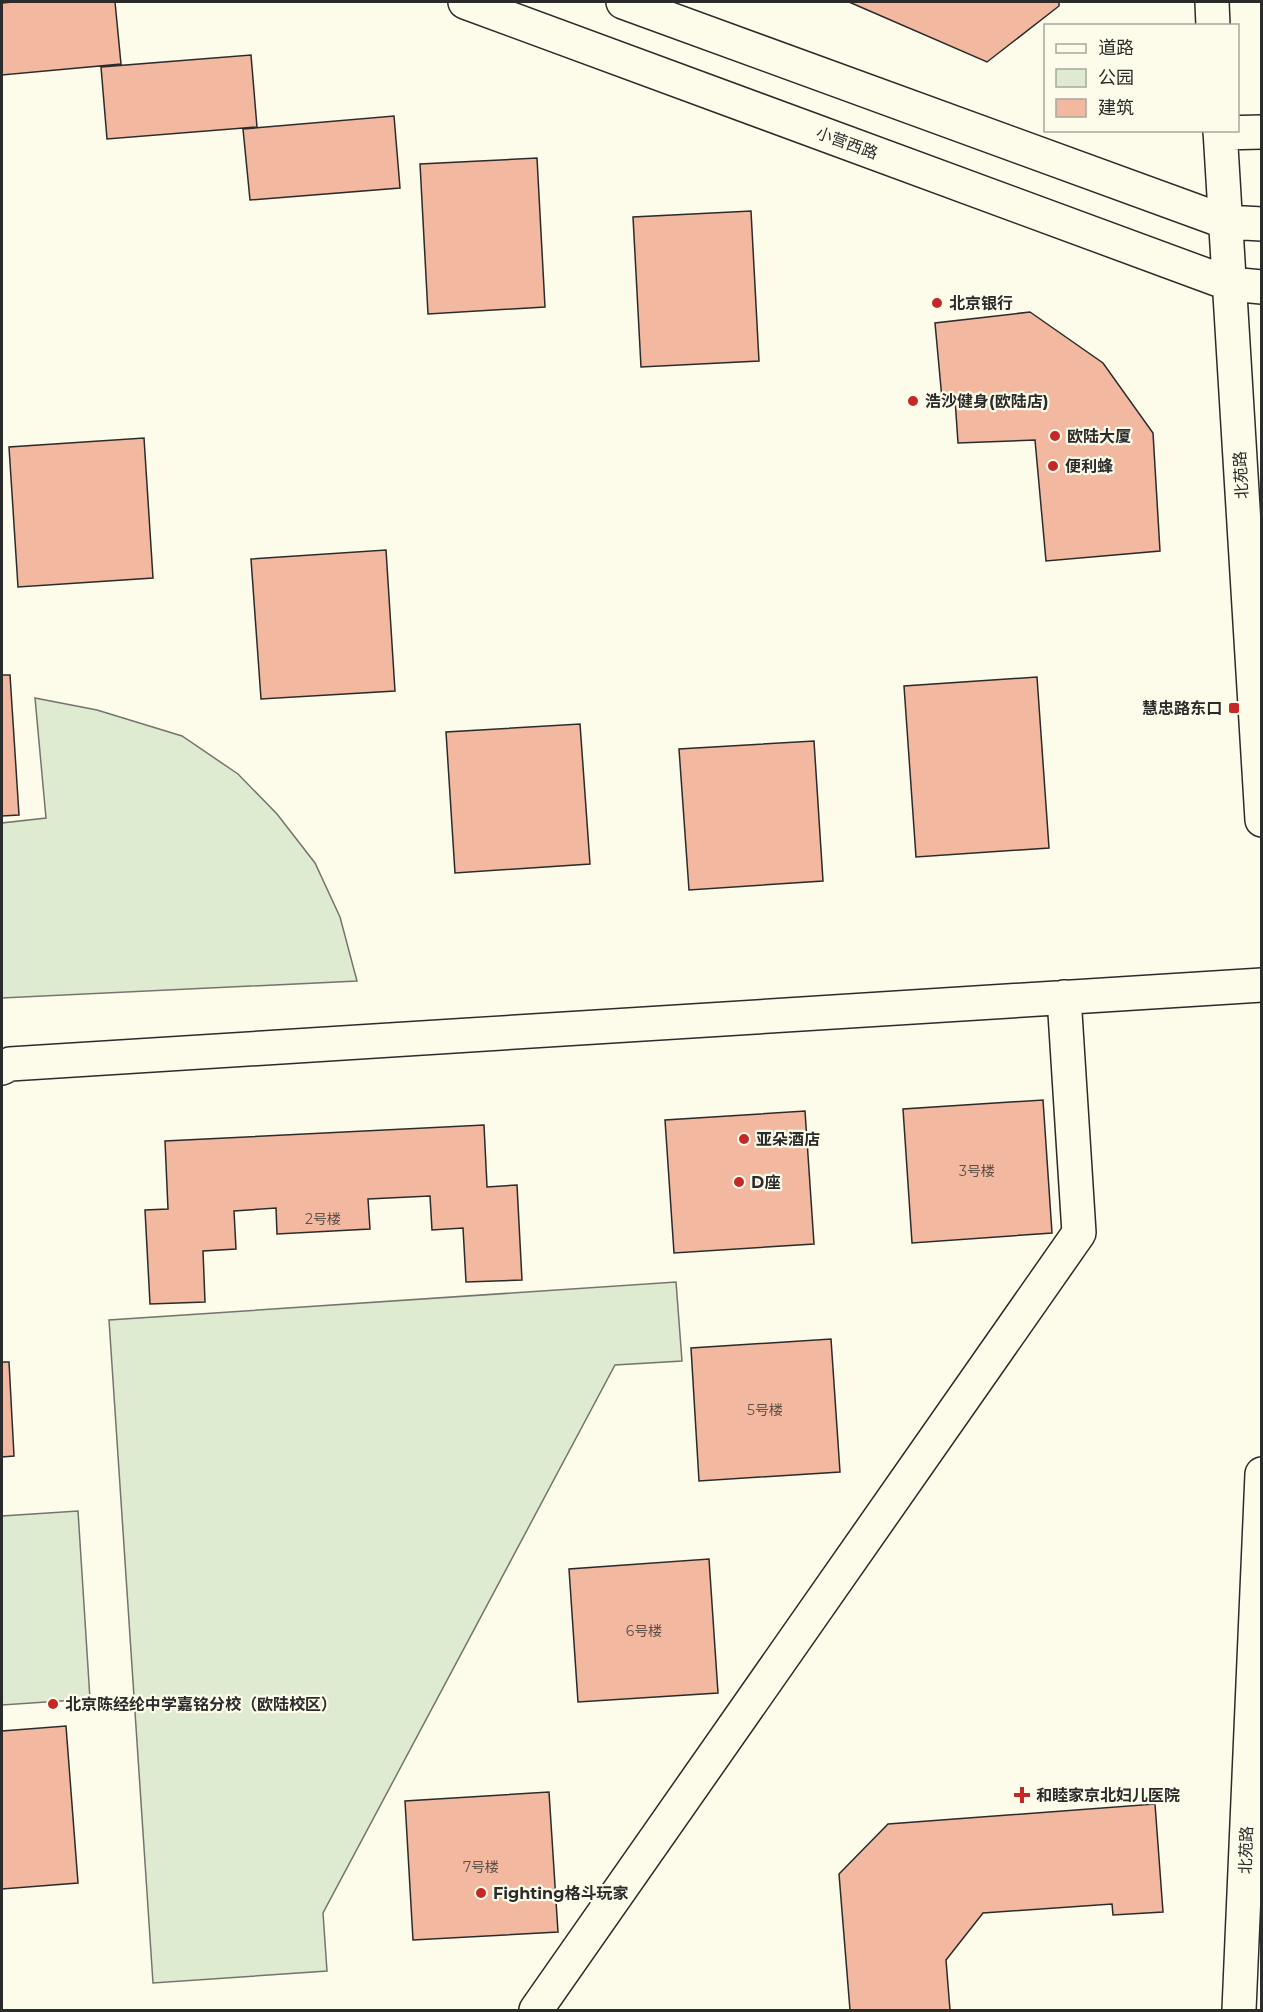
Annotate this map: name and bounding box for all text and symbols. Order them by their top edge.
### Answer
legend [1044,24,1239,132]
text: 道路 [1098,37,1134,59]
text: 公园 [1098,67,1134,89]
text: 建筑 [1098,97,1134,119]
street label: 小营西路 [814,123,880,163]
place label: 北京银行 [949,294,1013,313]
marker: 北京银行 [930,296,944,310]
place label: 浩沙健身(欧陆店) [925,392,1048,411]
marker: 浩沙健身(欧陆店) [906,394,920,408]
place label: 欧陆大厦 [1067,427,1131,446]
marker: 欧陆大厦 [1048,429,1062,443]
street label: 北苑路 [1230,451,1252,499]
place label: 便利蜂 [1065,457,1113,476]
marker: 便利蜂 [1046,459,1060,473]
place label: 慧忠路东口 [1142,699,1222,718]
marker: 慧忠路东口 [1227,701,1241,715]
place label: 亚朵酒店 [756,1130,820,1149]
marker: 亚朵酒店 [737,1132,751,1146]
house number: 3号楼 [959,1162,995,1180]
place label: D座 [751,1173,780,1192]
marker: D座 [732,1175,746,1189]
house number: 2号楼 [305,1210,341,1228]
house number: 5号楼 [747,1401,783,1419]
house number: 6号楼 [626,1622,662,1640]
place label: 北京陈经纶中学嘉铭分校（欧陆校区） [65,1695,337,1714]
marker: 北京陈经纶中学嘉铭分校（欧陆校区） [46,1697,60,1711]
marker: 和睦家京北妇儿医院 [1013,1786,1031,1804]
place label: 和睦家京北妇儿医院 [1036,1786,1180,1805]
street label: 北苑路 [1236,1826,1256,1874]
house number: 7号楼 [463,1858,499,1876]
place label: Fighting格斗玩家 [493,1884,628,1903]
marker: Fighting格斗玩家 [474,1886,488,1900]

